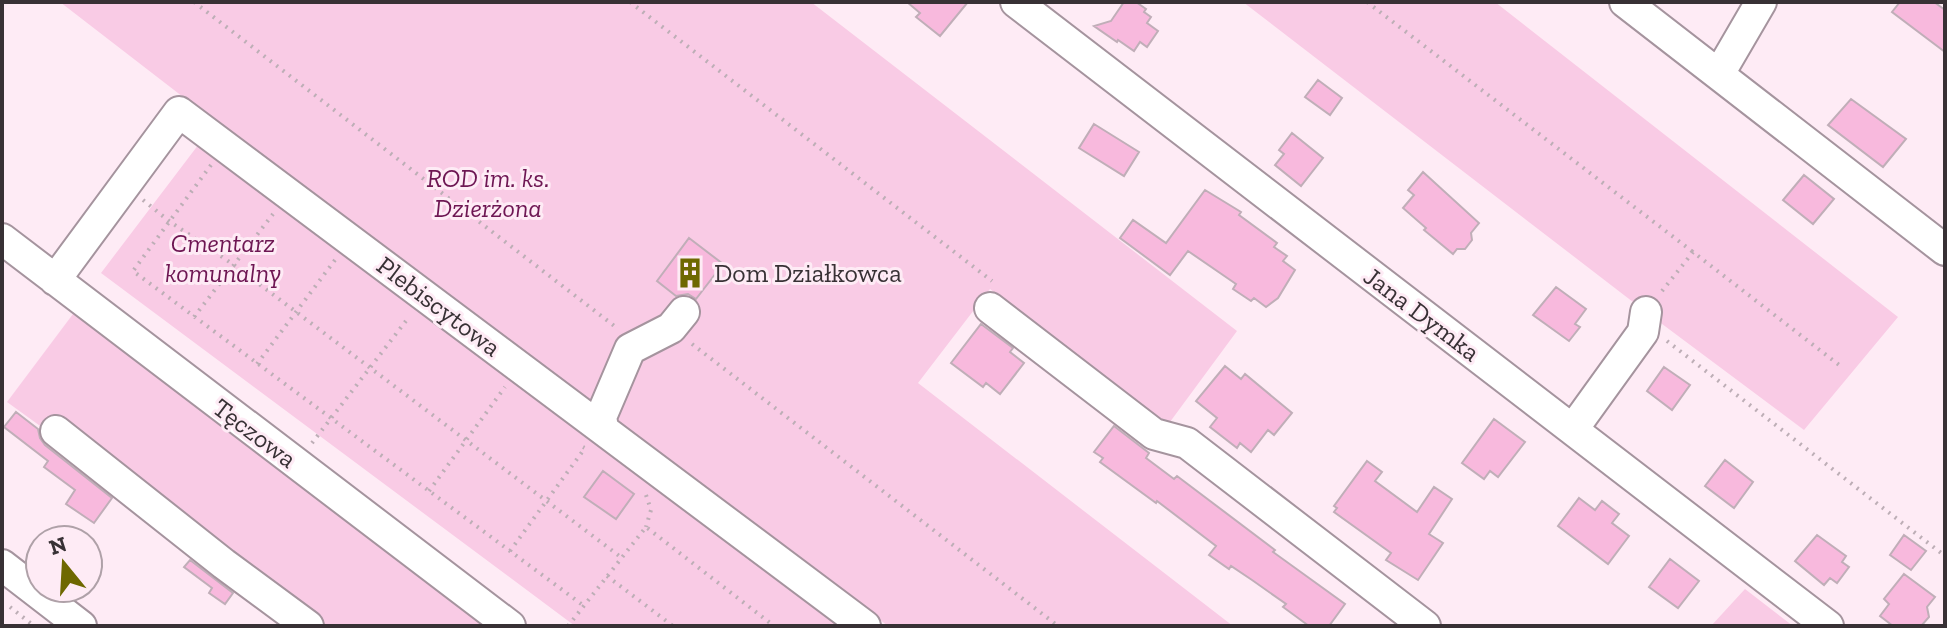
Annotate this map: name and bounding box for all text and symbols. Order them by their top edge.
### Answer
park label: ROD im. ks. Dzierżona [426,162,550,224]
park label: Cmentarz komunalny [165,227,281,289]
street label: Plebiscytowa [371,249,508,363]
building icon: Dom Działkowca [673,256,707,290]
place label: Dom Działkowca [714,257,902,289]
street label: Jana Dymka [1358,260,1487,368]
street label: Tęczowa [207,391,303,475]
north arrow [24,524,104,604]
text: N [46,530,70,561]

